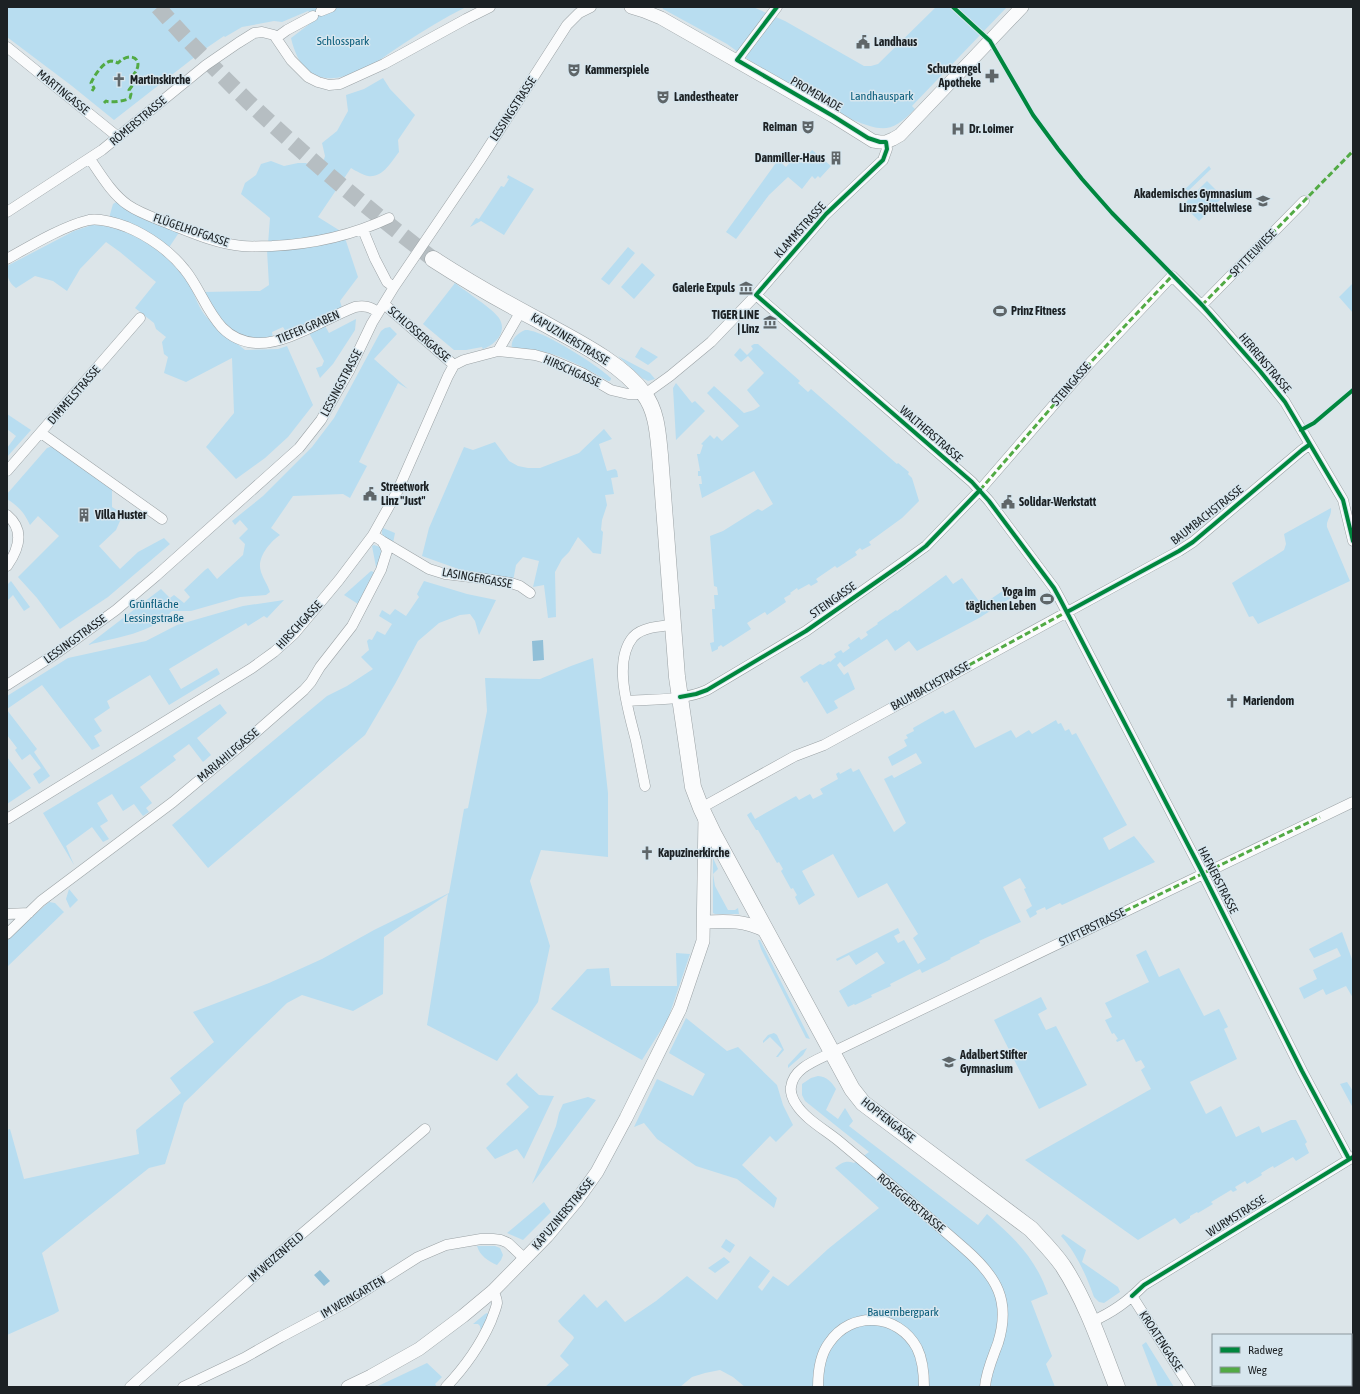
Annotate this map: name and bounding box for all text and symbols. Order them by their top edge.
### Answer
park label: Schlosspark [317,34,370,48]
public building icon: Landhaus [855,34,871,50]
place label: Landhaus [874,35,918,49]
theatre icon: Kammerspiele [566,62,582,78]
place label: Schutzengel Apotheke [927,62,982,90]
place label: Kammerspiele [585,63,650,77]
street label: MARTINGASSE [34,67,92,117]
pharmacy icon: Schutzengel Apotheke [984,68,1000,84]
church icon: Martinskirche [111,72,127,88]
place label: Martinskirche [130,73,191,87]
street label: LESSINGSTRASSE [487,74,539,144]
street label: PROMENADE [788,74,844,114]
theatre icon: Landestheater [655,89,671,105]
park label: Landhauspark [850,89,914,103]
place label: Landestheater [674,90,739,104]
street label: RÖMERSTRASSE [107,93,169,149]
theatre icon: Reiman [800,119,816,135]
place label: Reiman [763,120,797,134]
hospital icon: Dr. Loimer [950,121,966,137]
place label: Dr. Loimer [969,122,1014,136]
building icon: Danmiller-Haus [828,150,844,166]
place label: Danmiller-Haus [755,151,826,165]
place label: Akademisches Gymnasium Linz Spittelwiese [1133,187,1253,215]
school or university icon: Akademisches Gymnasium Linz Spittelwiese [1255,193,1271,209]
street label: KLAMMSTRASSE [771,199,829,261]
street label: FLÜGELHOFGASSE [151,211,231,249]
street label: SPITTELWIESE [1227,226,1279,280]
museum icon: Galerie Expuls [738,280,754,296]
place label: Galerie Expuls [672,281,736,295]
street label: SCHLOSSERGASSE [385,303,453,365]
sports icon: Prinz Fitness [992,303,1008,319]
place label: Prinz Fitness [1011,304,1067,318]
street label: TIEFER GRABEN [274,307,342,347]
place label: TIGER LINE | Linz [712,308,760,336]
street label: KAPUZINERSTRASSE [528,310,612,368]
museum icon: TIGER LINE | Linz [762,314,778,330]
street label: HERRENSTRASSE [1236,330,1294,396]
street label: LESSINGSTRASSE [318,347,364,419]
street label: HIRSCHGASSE [541,352,603,390]
street label: STEINGASSE [1048,359,1094,409]
street label: DIMMELSTRASSE [45,363,103,427]
street label: WALTHERSTRASSE [897,403,965,465]
place label: Streetwork Linz "Just" [381,480,430,508]
street label: BAUMBACHSTRASSE [1168,482,1246,548]
public building icon: Streetwork Linz "Just" [362,486,378,502]
public building icon: Solidar-Werkstatt [1000,494,1016,510]
place label: Solidar-Werkstatt [1019,495,1097,509]
building icon: Villa Huster [76,507,92,523]
place label: Villa Huster [94,508,147,522]
street label: LASINGERGASSE [441,565,513,591]
street label: STEINGASSE [807,579,859,621]
place label: Yoga im täglichen Leben [965,585,1036,613]
sports icon: Yoga im täglichen Leben [1039,591,1055,607]
park label: Grünfläche Lessingstraße [124,597,184,625]
street label: HIRSCHGASSE [273,598,325,652]
street label: LESSINGSTRASSE [41,612,109,666]
street label: BAUMBACHSTRASSE [888,659,972,713]
church icon: Mariendom [1224,693,1240,709]
place label: Mariendom [1243,694,1295,708]
street label: MARIAHILFGASSE [194,725,262,785]
street label: HAFNERSTRASSE [1195,844,1241,916]
church icon: Kapuzinerkirche [639,845,655,861]
place label: Kapuzinerkirche [658,846,730,860]
street label: STIFTERSTRASSE [1057,905,1127,949]
place label: Adalbert Stifter Gymnasium [959,1048,1027,1076]
school or university icon: Adalbert Stifter Gymnasium [941,1054,957,1070]
street label: HOPFENGASSE [858,1095,918,1145]
street label: ROSEGGERSTRASSE [874,1171,948,1235]
street label: KAPUZINERSTRASSE [529,1176,597,1252]
street label: WURMSTRASSE [1204,1192,1268,1240]
street label: IM WEIZENFELD [246,1229,307,1285]
street label: IM WEINGARTEN [318,1273,388,1321]
park label: Bauernbergpark [867,1305,939,1319]
street label: KROATENGASSE [1136,1308,1186,1374]
legend [1212,1334,1352,1386]
text: Radweg [1248,1343,1284,1357]
text: Weg [1248,1363,1268,1377]

